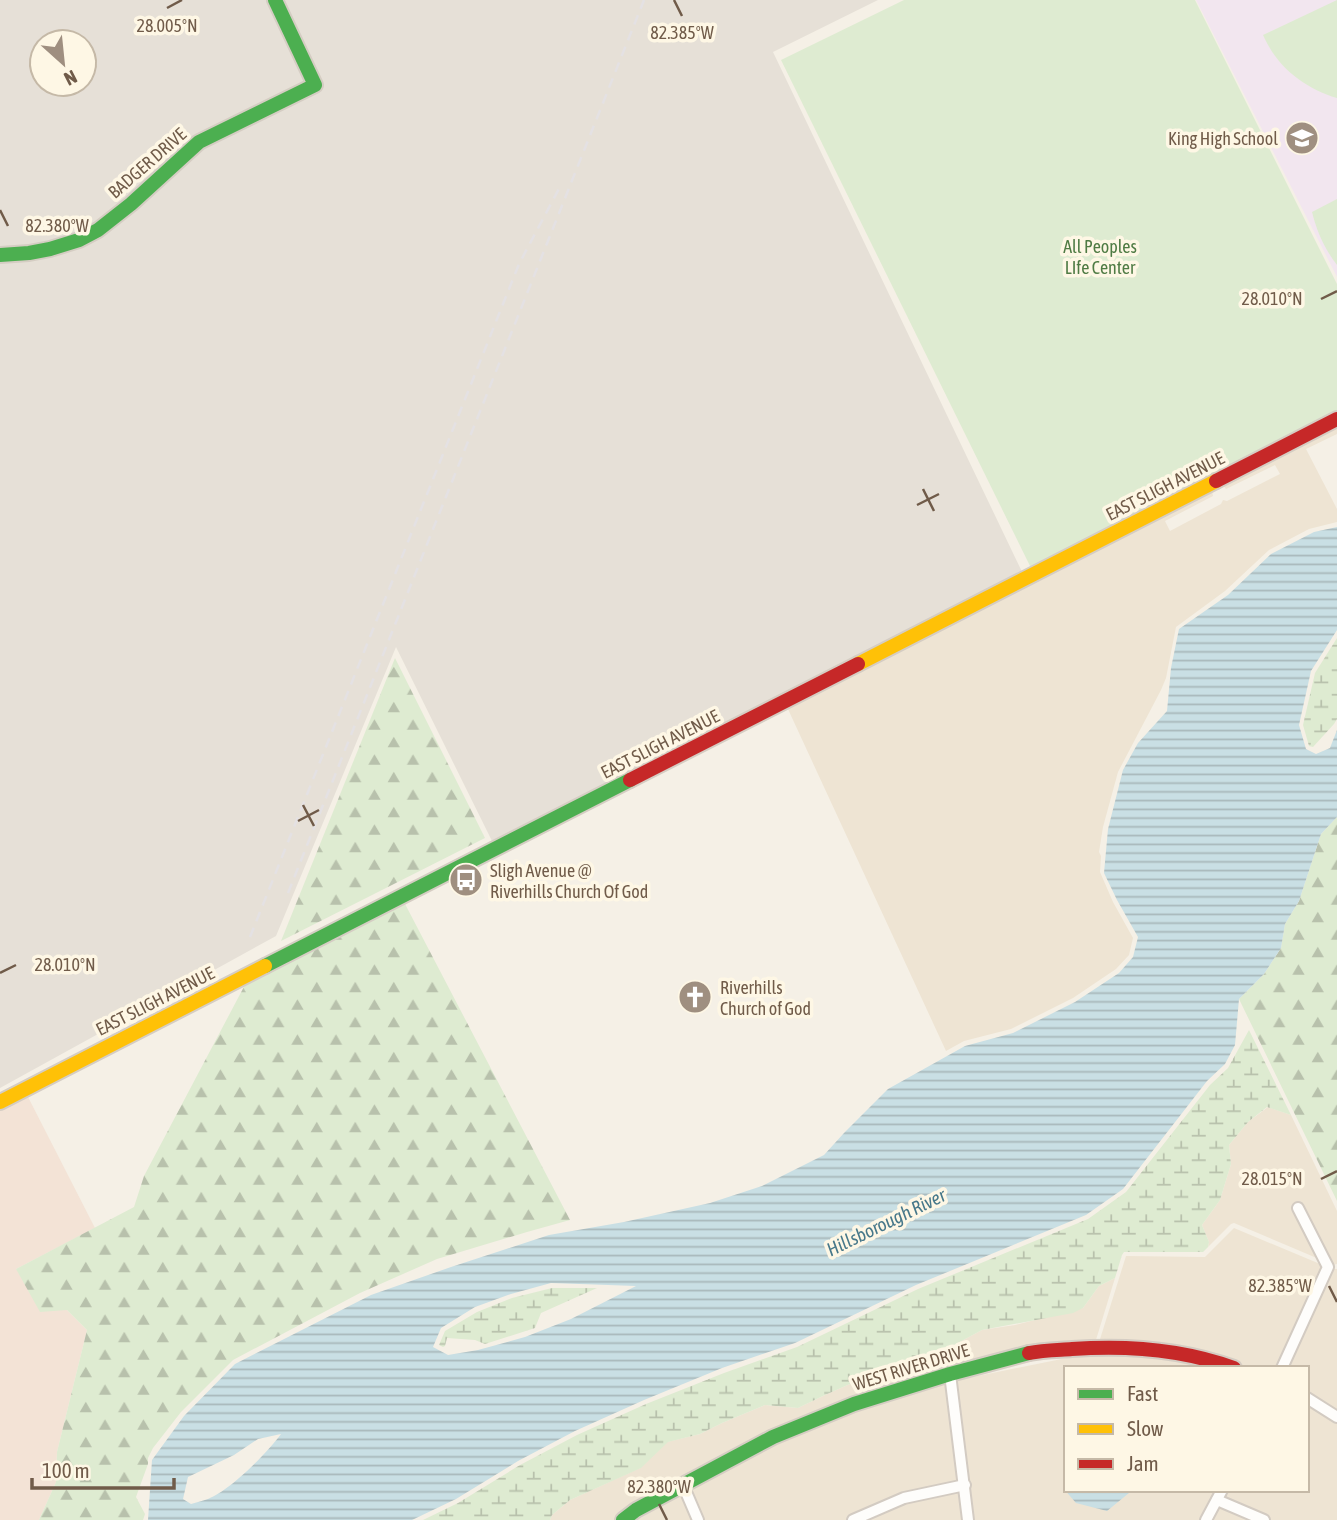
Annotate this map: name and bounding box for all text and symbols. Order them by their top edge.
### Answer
text: 28.005°N [136,15,198,36]
text: 82.385°W [650,22,714,43]
north arrow [28,28,98,98]
text: N [61,66,81,90]
school or university icon: King High School [1283,119,1321,157]
street label: BADGER DRIVE [104,123,190,203]
place label: King High School [1168,128,1278,149]
text: 82.380°W [25,215,89,236]
park label: All Peoples LIfe Center [1063,236,1137,278]
text: 28.010°N [1241,288,1303,309]
street label: EAST SLIGH AVENUE [1102,447,1228,525]
street label: EAST SLIGH AVENUE [597,705,723,783]
place label: Sligh Avenue @ Riverhills Church Of God [490,860,648,902]
bus stop icon: Sligh Avenue @ Riverhills Church Of God [447,861,485,899]
text: 28.010°N [34,954,96,975]
street label: EAST SLIGH AVENUE [92,962,218,1040]
place label: Riverhills Church of God [720,977,811,1019]
church icon: Riverhills Church of God [676,978,714,1016]
text: 28.015°N [1241,1168,1303,1189]
water label: Hillsborough River [823,1183,950,1260]
text: 82.385°W [1248,1275,1312,1296]
street label: WEST RIVER DRIVE [850,1339,972,1395]
legend [1064,1366,1309,1492]
text: Fast [1127,1381,1158,1405]
text: Slow [1127,1416,1164,1440]
scale bar [32,1446,173,1490]
text: Jam [1127,1451,1159,1475]
text: 100 m [42,1458,90,1482]
text: 82.380°W [627,1476,691,1497]

